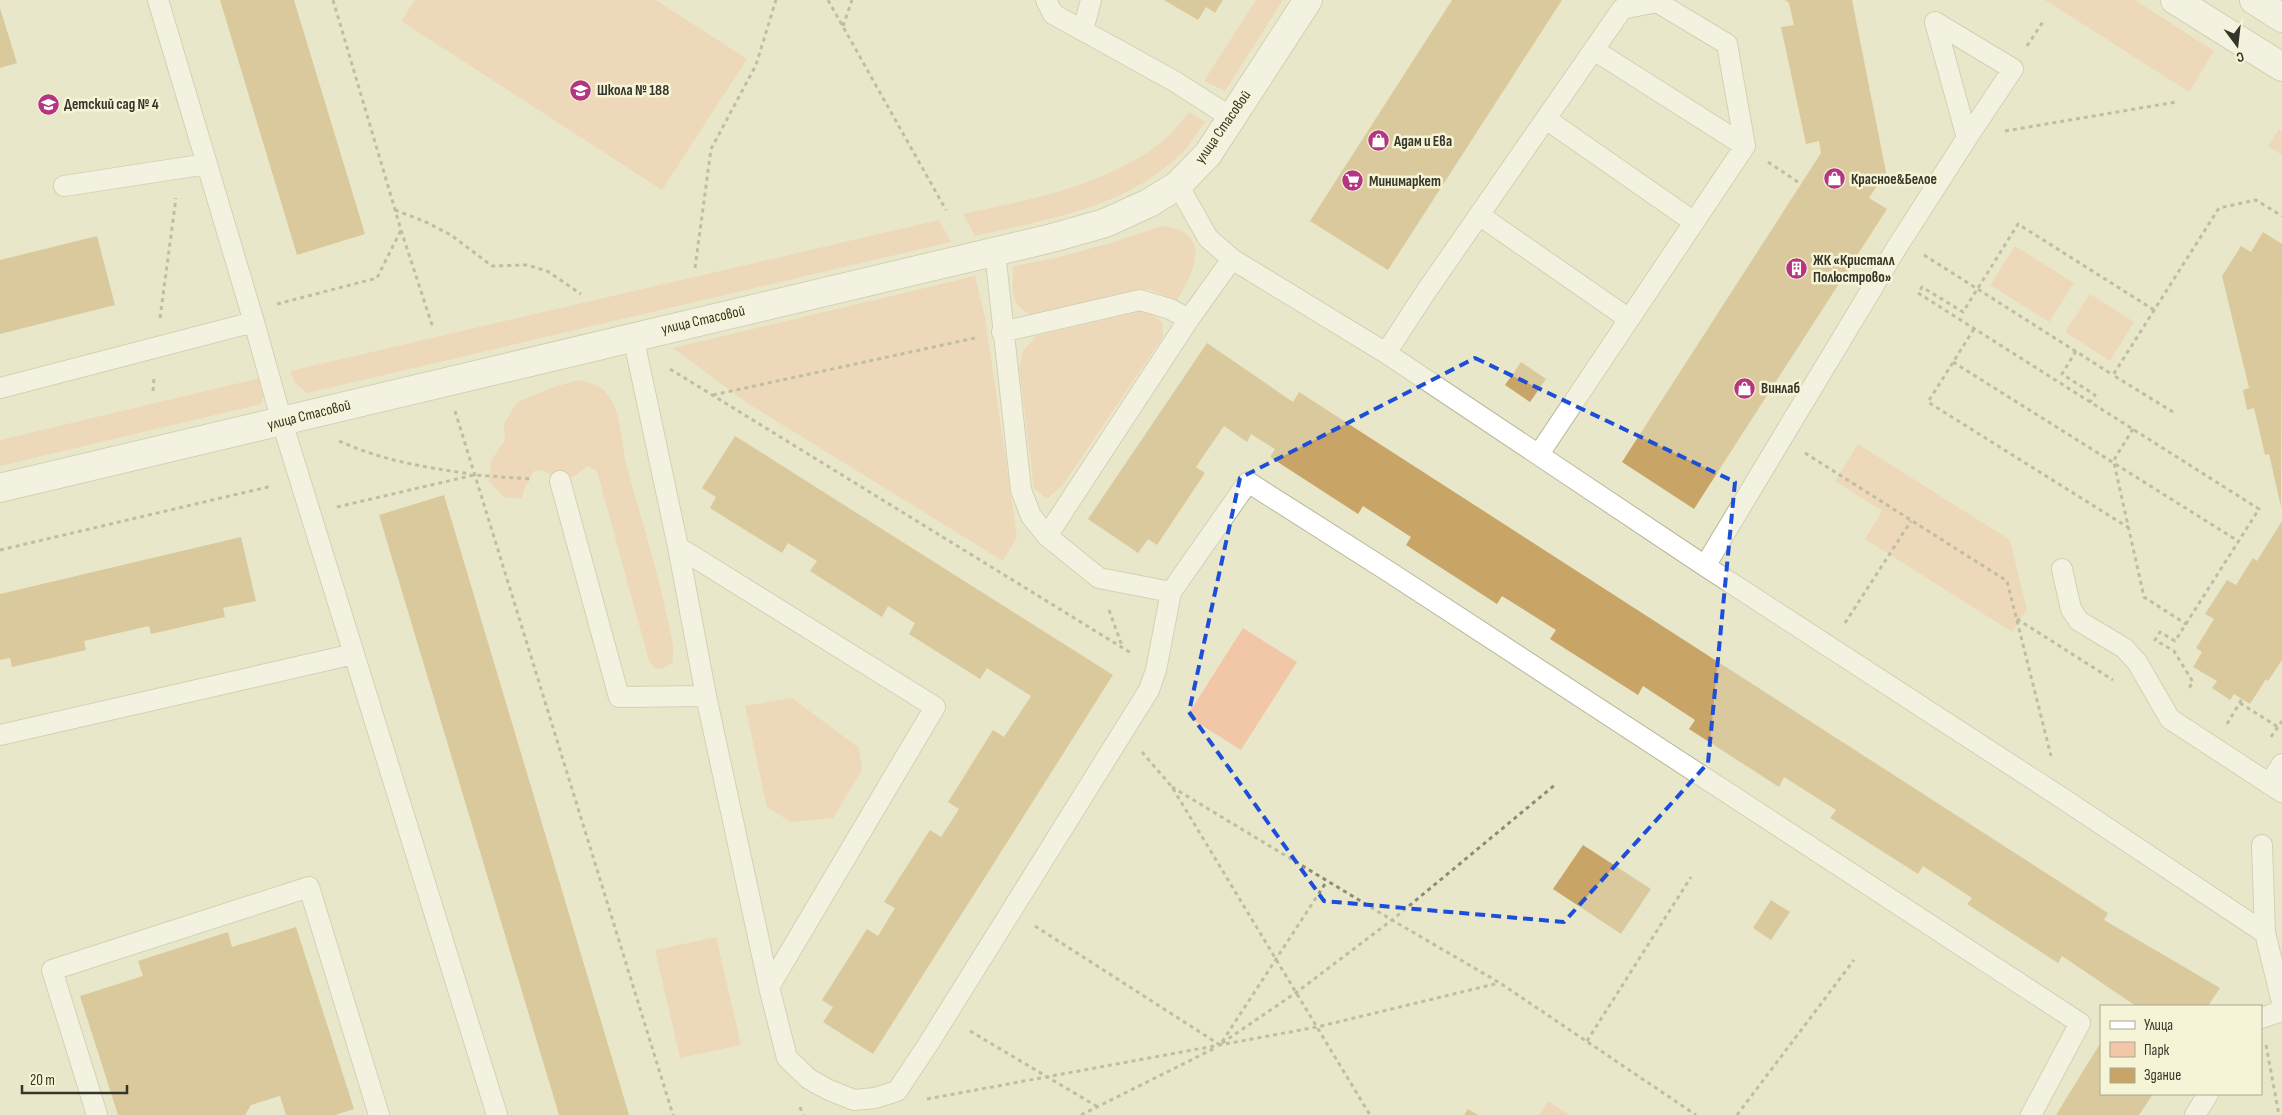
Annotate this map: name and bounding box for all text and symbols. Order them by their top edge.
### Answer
north arrow [2212,20,2262,70]
text: С [2235,48,2246,66]
school or university icon: Школа № 188 [569,78,593,102]
place label: Школа № 188 [597,81,669,100]
street label: улица Стасовой [1191,87,1255,167]
school or university icon: Детский сад № 4 [36,92,60,116]
place label: Детский сад № 4 [64,95,159,114]
shop icon: Адам и Ева [1366,129,1390,153]
place label: Адам и Ева [1393,132,1452,151]
shop icon: Красное&Белое [1823,167,1847,191]
supermarket icon: Минимаркет [1341,169,1365,193]
place label: Красное&Белое [1851,170,1937,189]
place label: Минимаркет [1369,172,1441,191]
place label: ЖК «Кристалл Полюстрово» [1813,251,1895,287]
building icon: ЖК «Кристалл Полюстрово» [1785,257,1809,281]
street label: улица Стасовой [659,301,747,339]
shop icon: Винлаб [1733,376,1757,400]
place label: Винлаб [1761,379,1800,398]
street label: улица Стасовой [265,395,353,435]
legend [2100,1005,2262,1095]
text: Улица [2144,1016,2173,1035]
text: Парк [2144,1041,2170,1060]
scale bar [22,1062,128,1094]
text: Здание [2144,1066,2181,1085]
text: 20 m [30,1071,55,1090]

